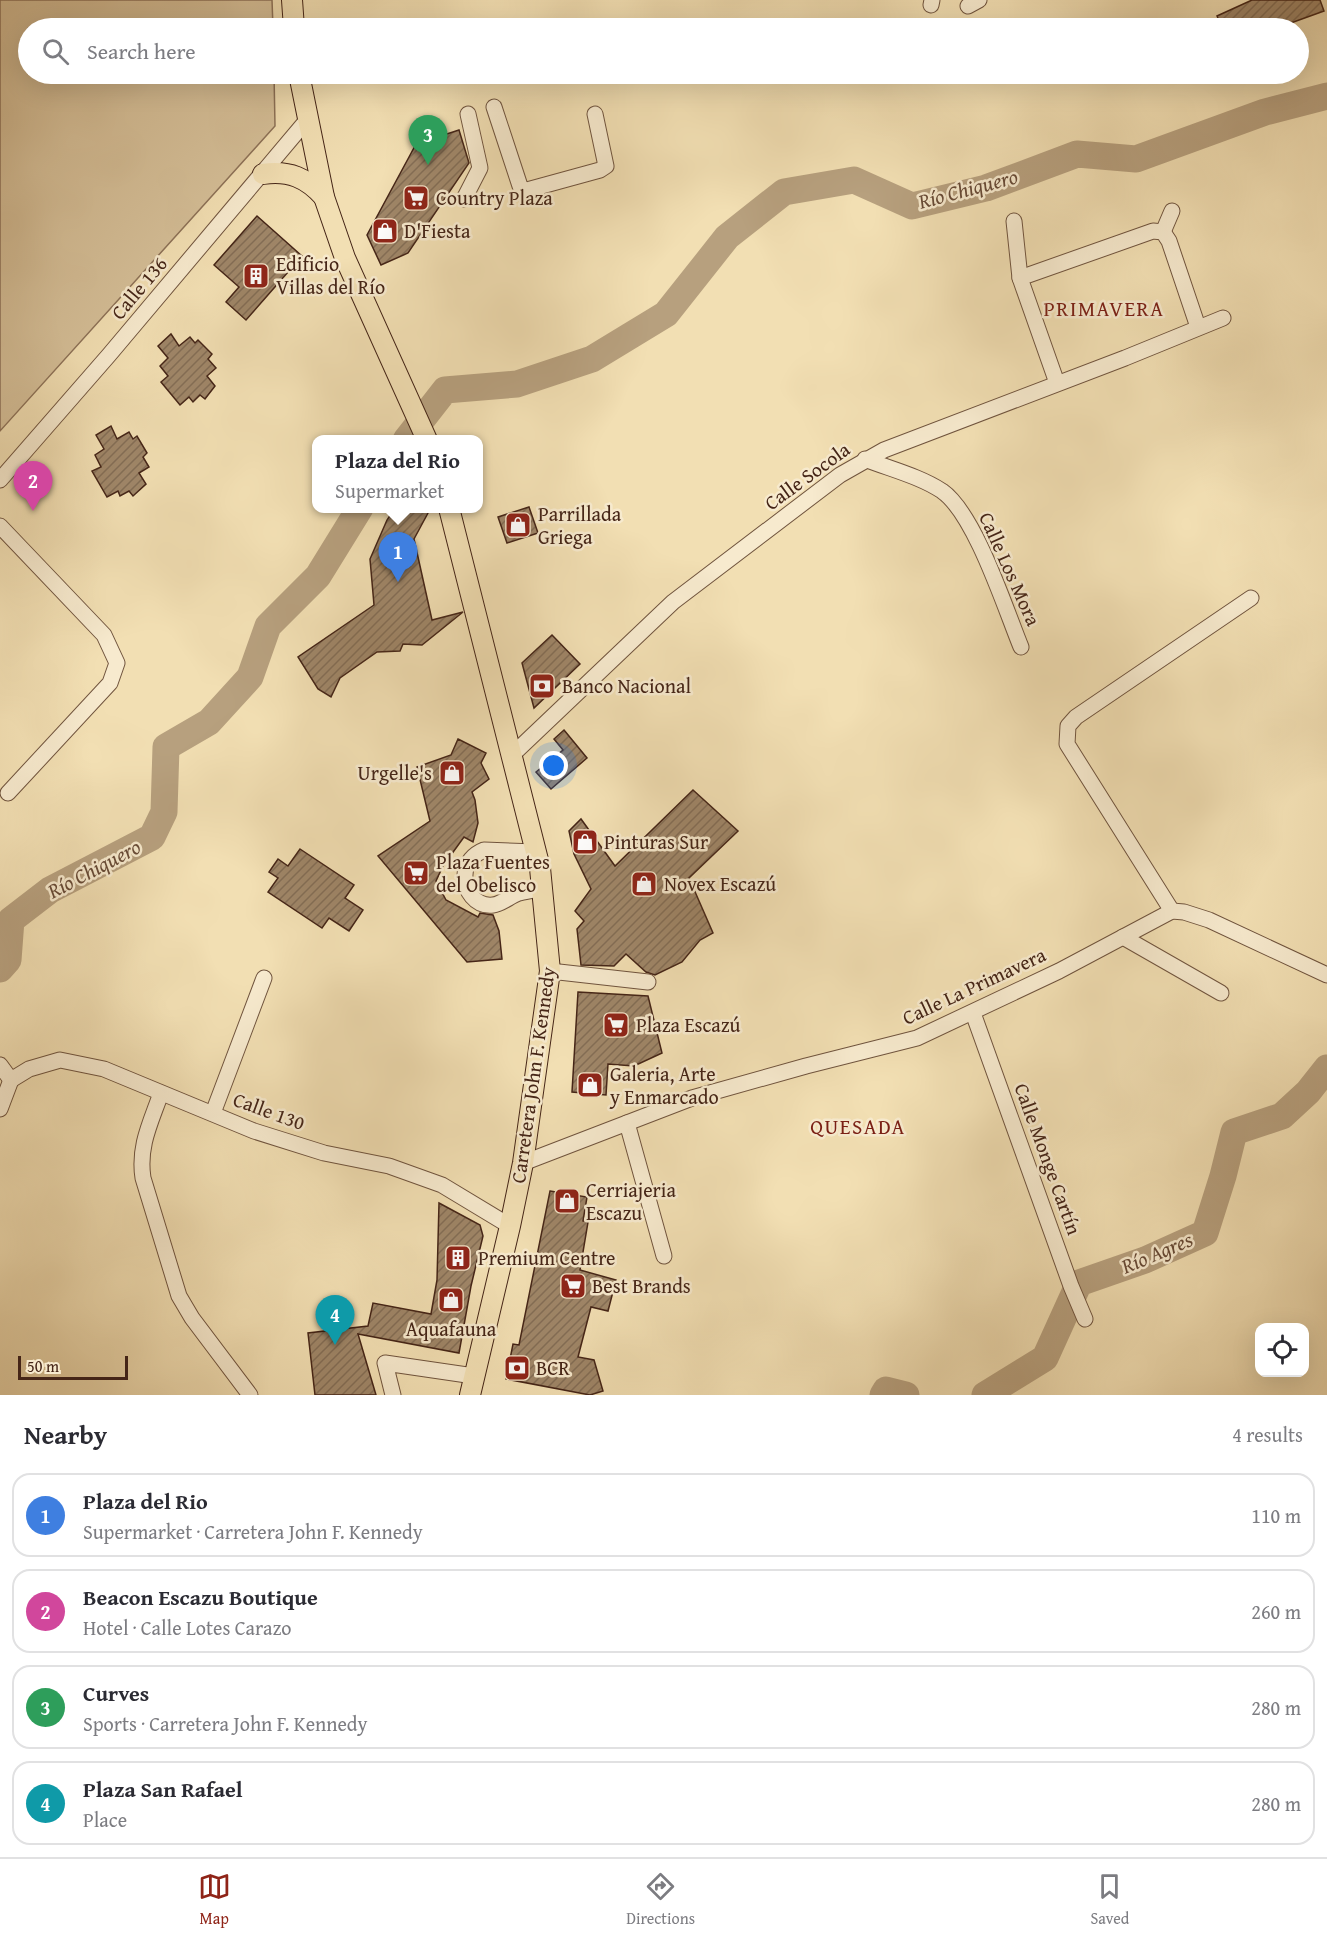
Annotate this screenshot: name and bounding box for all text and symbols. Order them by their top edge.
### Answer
search box [18,18,1309,84]
icon: search [39,35,72,68]
text: Search here [87,35,196,67]
pin: 3 [408,116,448,165]
water label: Río Chiquero [914,160,1021,217]
supermarket icon: Country Plaza [401,183,431,213]
place label: Country Plaza [436,183,553,212]
shop icon: D'Fiesta [370,216,400,246]
place label: D'Fiesta [404,216,471,245]
place label: Edificio Villas del Río [276,249,385,301]
street label: Calle 136 [104,250,174,325]
building icon: Edificio Villas del Río [241,261,271,291]
district label: PRIMAVERA [1044,293,1164,324]
street label: Calle Socola [758,434,856,517]
popup [312,435,483,513]
text: Plaza del Rio [335,444,460,476]
pin: 2 [14,462,52,511]
text: Supermarket [335,476,444,505]
place label: Parrillada Griega [538,499,622,551]
street label: Calle Los Mora [972,507,1049,631]
shop icon: Parrillada Griega [503,510,533,540]
pin: 1 [378,532,418,582]
bank icon: Banco Nacional [527,671,557,701]
place label: Banco Nacional [562,671,691,700]
your location [539,751,568,780]
place label: Urgelle's [358,758,432,787]
shop icon: Urgelle's [437,758,467,788]
shop icon: Pinturas Sur [570,827,600,857]
place label: Pinturas Sur [604,827,708,856]
water label: Río Chiquero [41,831,146,907]
place label: Plaza Fuentes del Obelisco [436,847,550,899]
supermarket icon: Plaza Fuentes del Obelisco [401,858,431,888]
shop icon: Novex Escazú [629,869,659,899]
place label: Novex Escazú [664,869,776,898]
street label: Calle La Primavera [897,939,1051,1032]
street label: Carretera John F. Kennedy [503,965,562,1185]
supermarket icon: Plaza Escazú [601,1010,631,1040]
place label: Plaza Escazú [636,1010,741,1039]
place label: Galeria, Arte y Enmarcado [609,1059,719,1111]
shop icon: Galeria, Arte y Enmarcado [575,1070,605,1100]
street label: Calle Monge Cartín [1008,1079,1089,1239]
street label: Calle 130 [229,1084,309,1137]
district label: QUESADA [810,1111,906,1142]
place label: Cerriajeria Escazu [586,1175,676,1227]
shop icon: Cerriajeria Escazu [552,1186,582,1216]
water label: Río Agres [1115,1224,1198,1282]
building icon: Premium Centre [443,1243,473,1273]
place label: Premium Centre [478,1243,615,1272]
supermarket icon: Best Brands [558,1271,588,1301]
place label: Best Brands [592,1271,691,1300]
shop icon: Aquafauna [436,1285,466,1315]
pin: 4 [316,1296,354,1345]
place label: Aquafauna [406,1314,497,1343]
map controls [1255,1323,1309,1377]
button: locate [1255,1323,1309,1377]
scale bar [18,1353,128,1380]
bank icon: BCR [502,1353,532,1383]
place label: BCR [536,1353,570,1382]
text: 50 m [27,1354,59,1378]
text: Nearby [24,1415,107,1454]
text: 4 results [1232,1420,1303,1449]
text: Plaza del Rio [83,1485,208,1517]
text: 1 [40,1501,51,1530]
text: 110 m [1251,1501,1301,1530]
text: Supermarket · Carretera John F. Kennedy [83,1517,423,1546]
text: Beacon Escazu Boutique [83,1581,318,1613]
text: 2 [40,1597,51,1626]
text: 260 m [1251,1597,1301,1626]
text: Hotel · Calle Lotes Carazo [83,1613,292,1642]
text: Curves [83,1677,149,1709]
text: 3 [40,1693,51,1722]
text: 280 m [1251,1693,1301,1722]
text: Sports · Carretera John F. Kennedy [83,1709,368,1738]
text: Plaza San Rafael [83,1773,243,1805]
text: 4 [40,1789,51,1818]
text: 280 m [1251,1789,1301,1818]
text: Place [83,1805,127,1834]
tab: Map [198,1870,231,1930]
tab: Directions [626,1870,695,1930]
tab: Saved [1090,1870,1129,1930]

